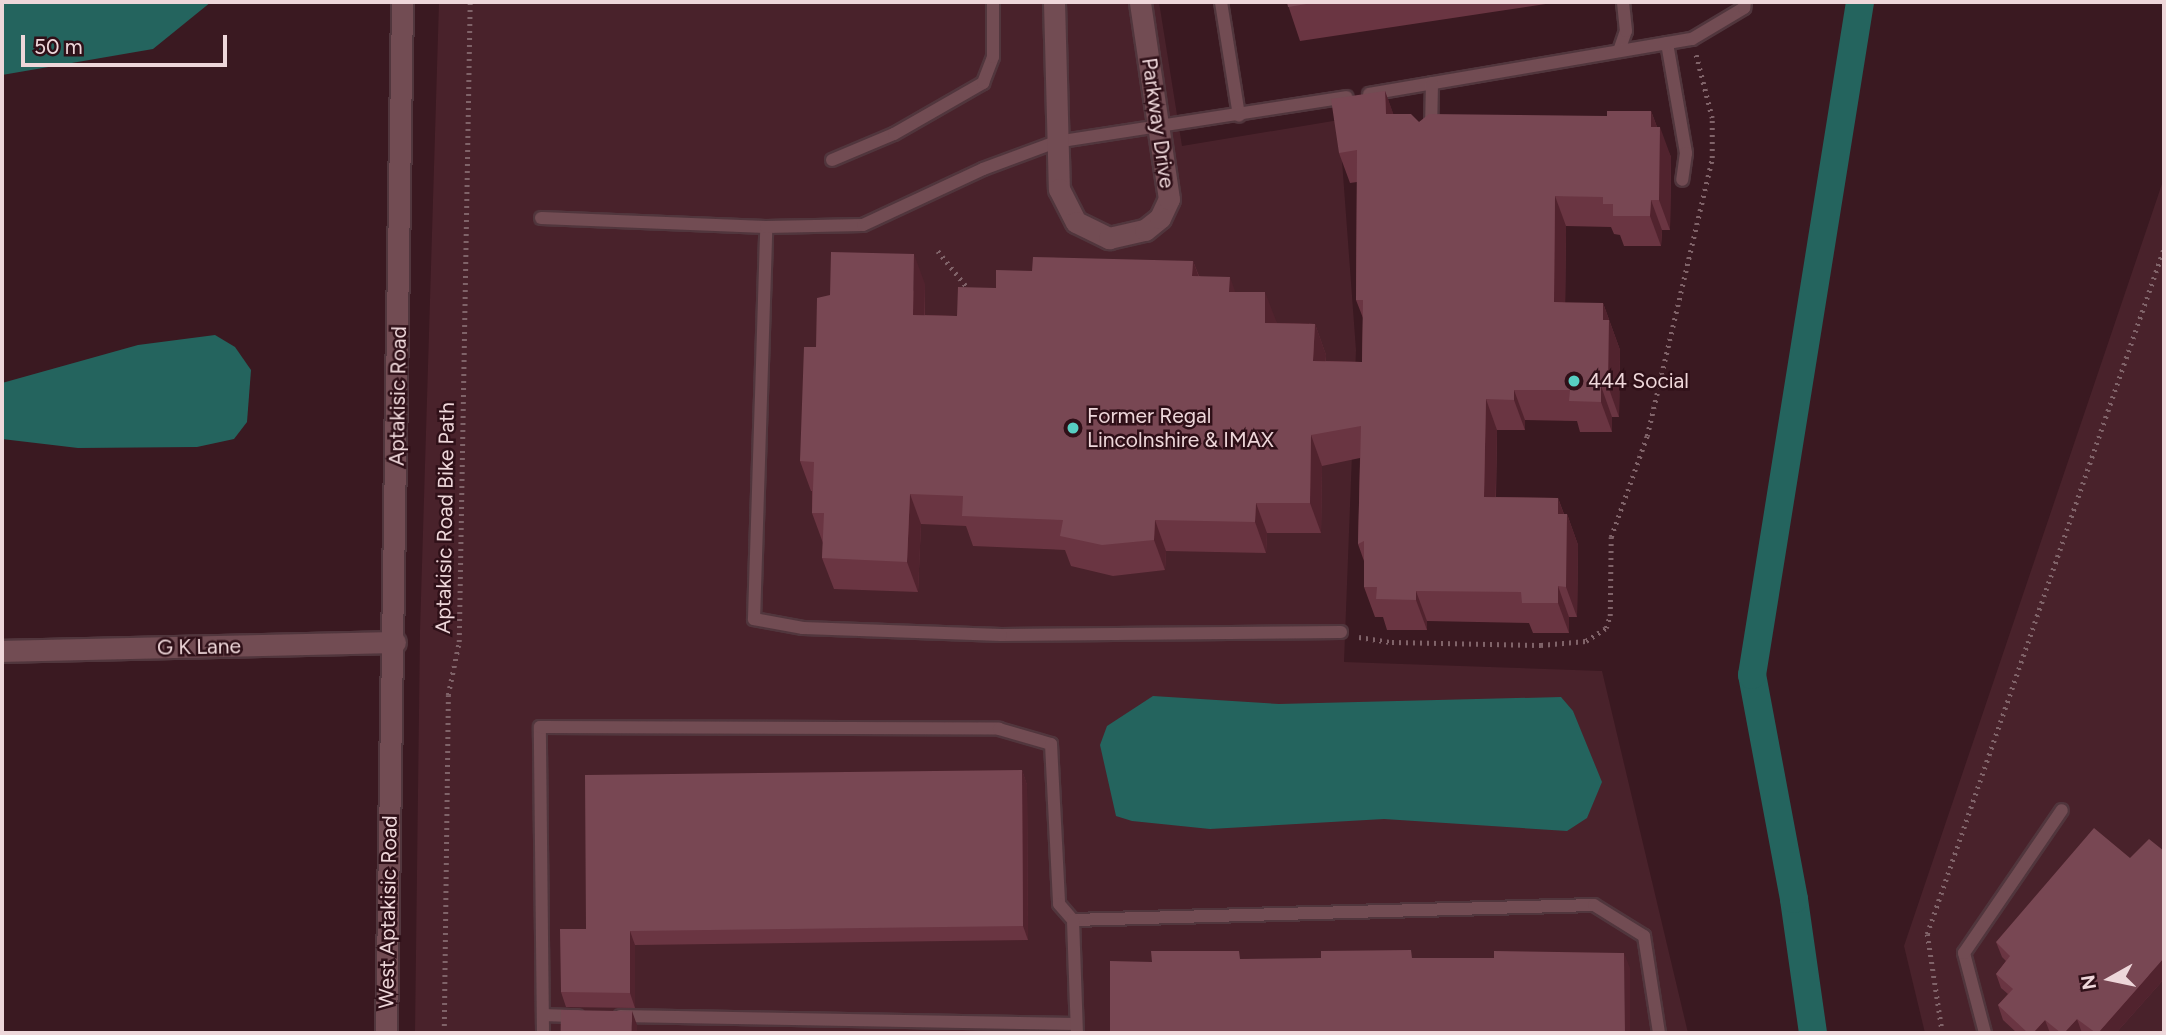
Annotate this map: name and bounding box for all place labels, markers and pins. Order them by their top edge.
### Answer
place label: 444 Social [1588,368,1689,394]
marker: 444 Social [1566,373,1582,389]
place label: Former Regal Lincolnshire & IMAX [1087,403,1274,453]
marker: Former Regal Lincolnshire & IMAX [1065,420,1081,436]

